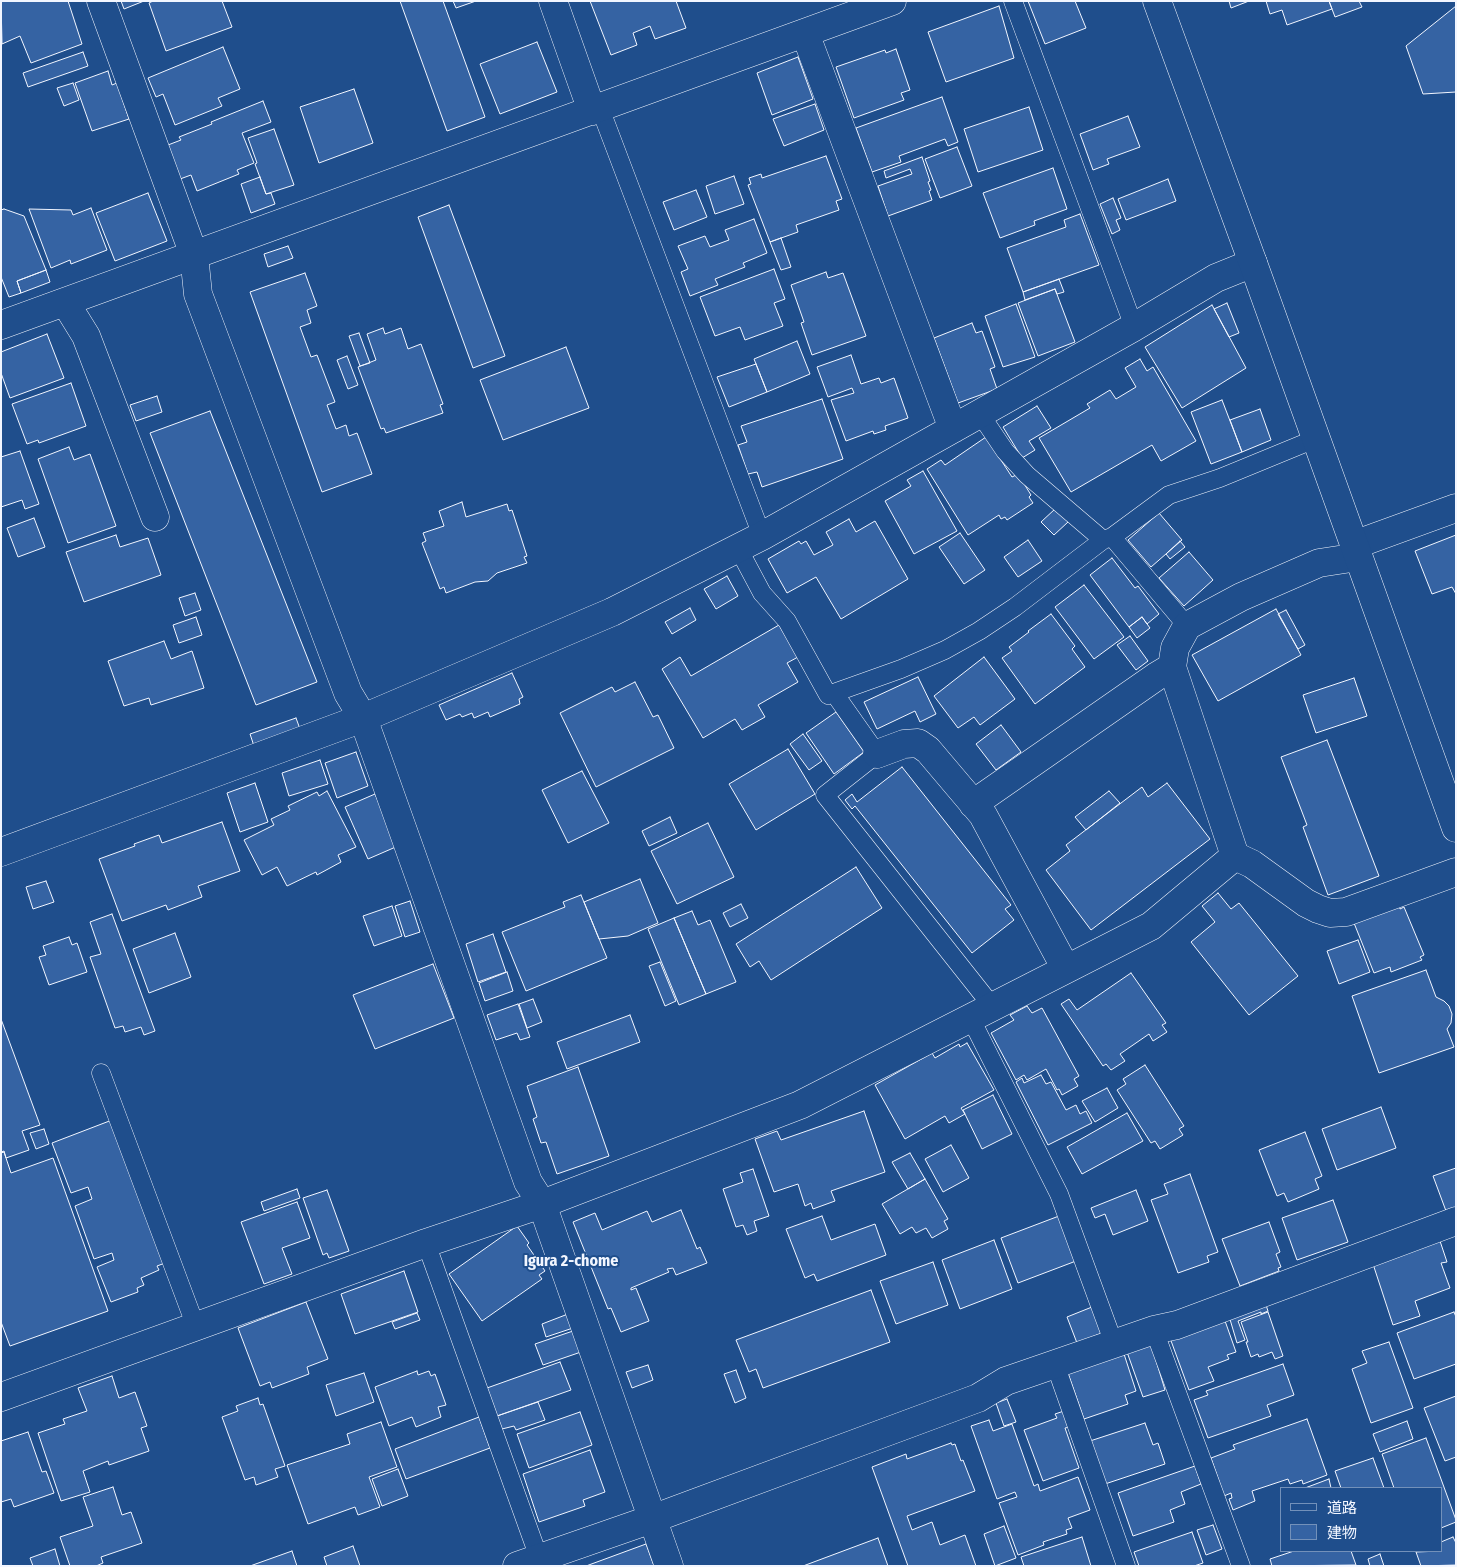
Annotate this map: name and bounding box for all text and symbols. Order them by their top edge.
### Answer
district label: Igura 2-chome [524,1252,618,1272]
legend [1280,1487,1442,1552]
text: 道路 [1327,1499,1357,1517]
text: 建物 [1327,1524,1357,1542]

